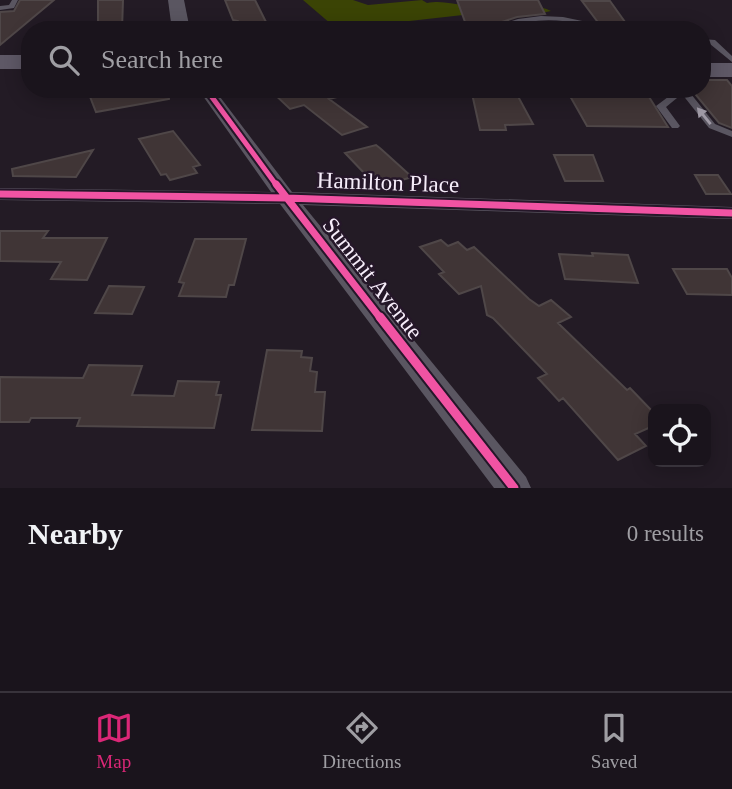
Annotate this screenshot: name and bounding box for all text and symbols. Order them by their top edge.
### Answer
search box [21,21,711,98]
icon: search [45,41,83,79]
text: Search here [101,45,223,74]
one-way arrow [697,108,712,125]
street label: Hamilton Place [316,168,460,197]
street label: Summit Avenue [317,213,428,344]
map controls [648,404,711,467]
button: locate [648,404,711,467]
text: Nearby [28,517,123,550]
text: 0 results [627,521,704,546]
tab: Map [95,709,133,773]
tab: Directions [322,709,401,773]
tab: Saved [591,709,637,773]

